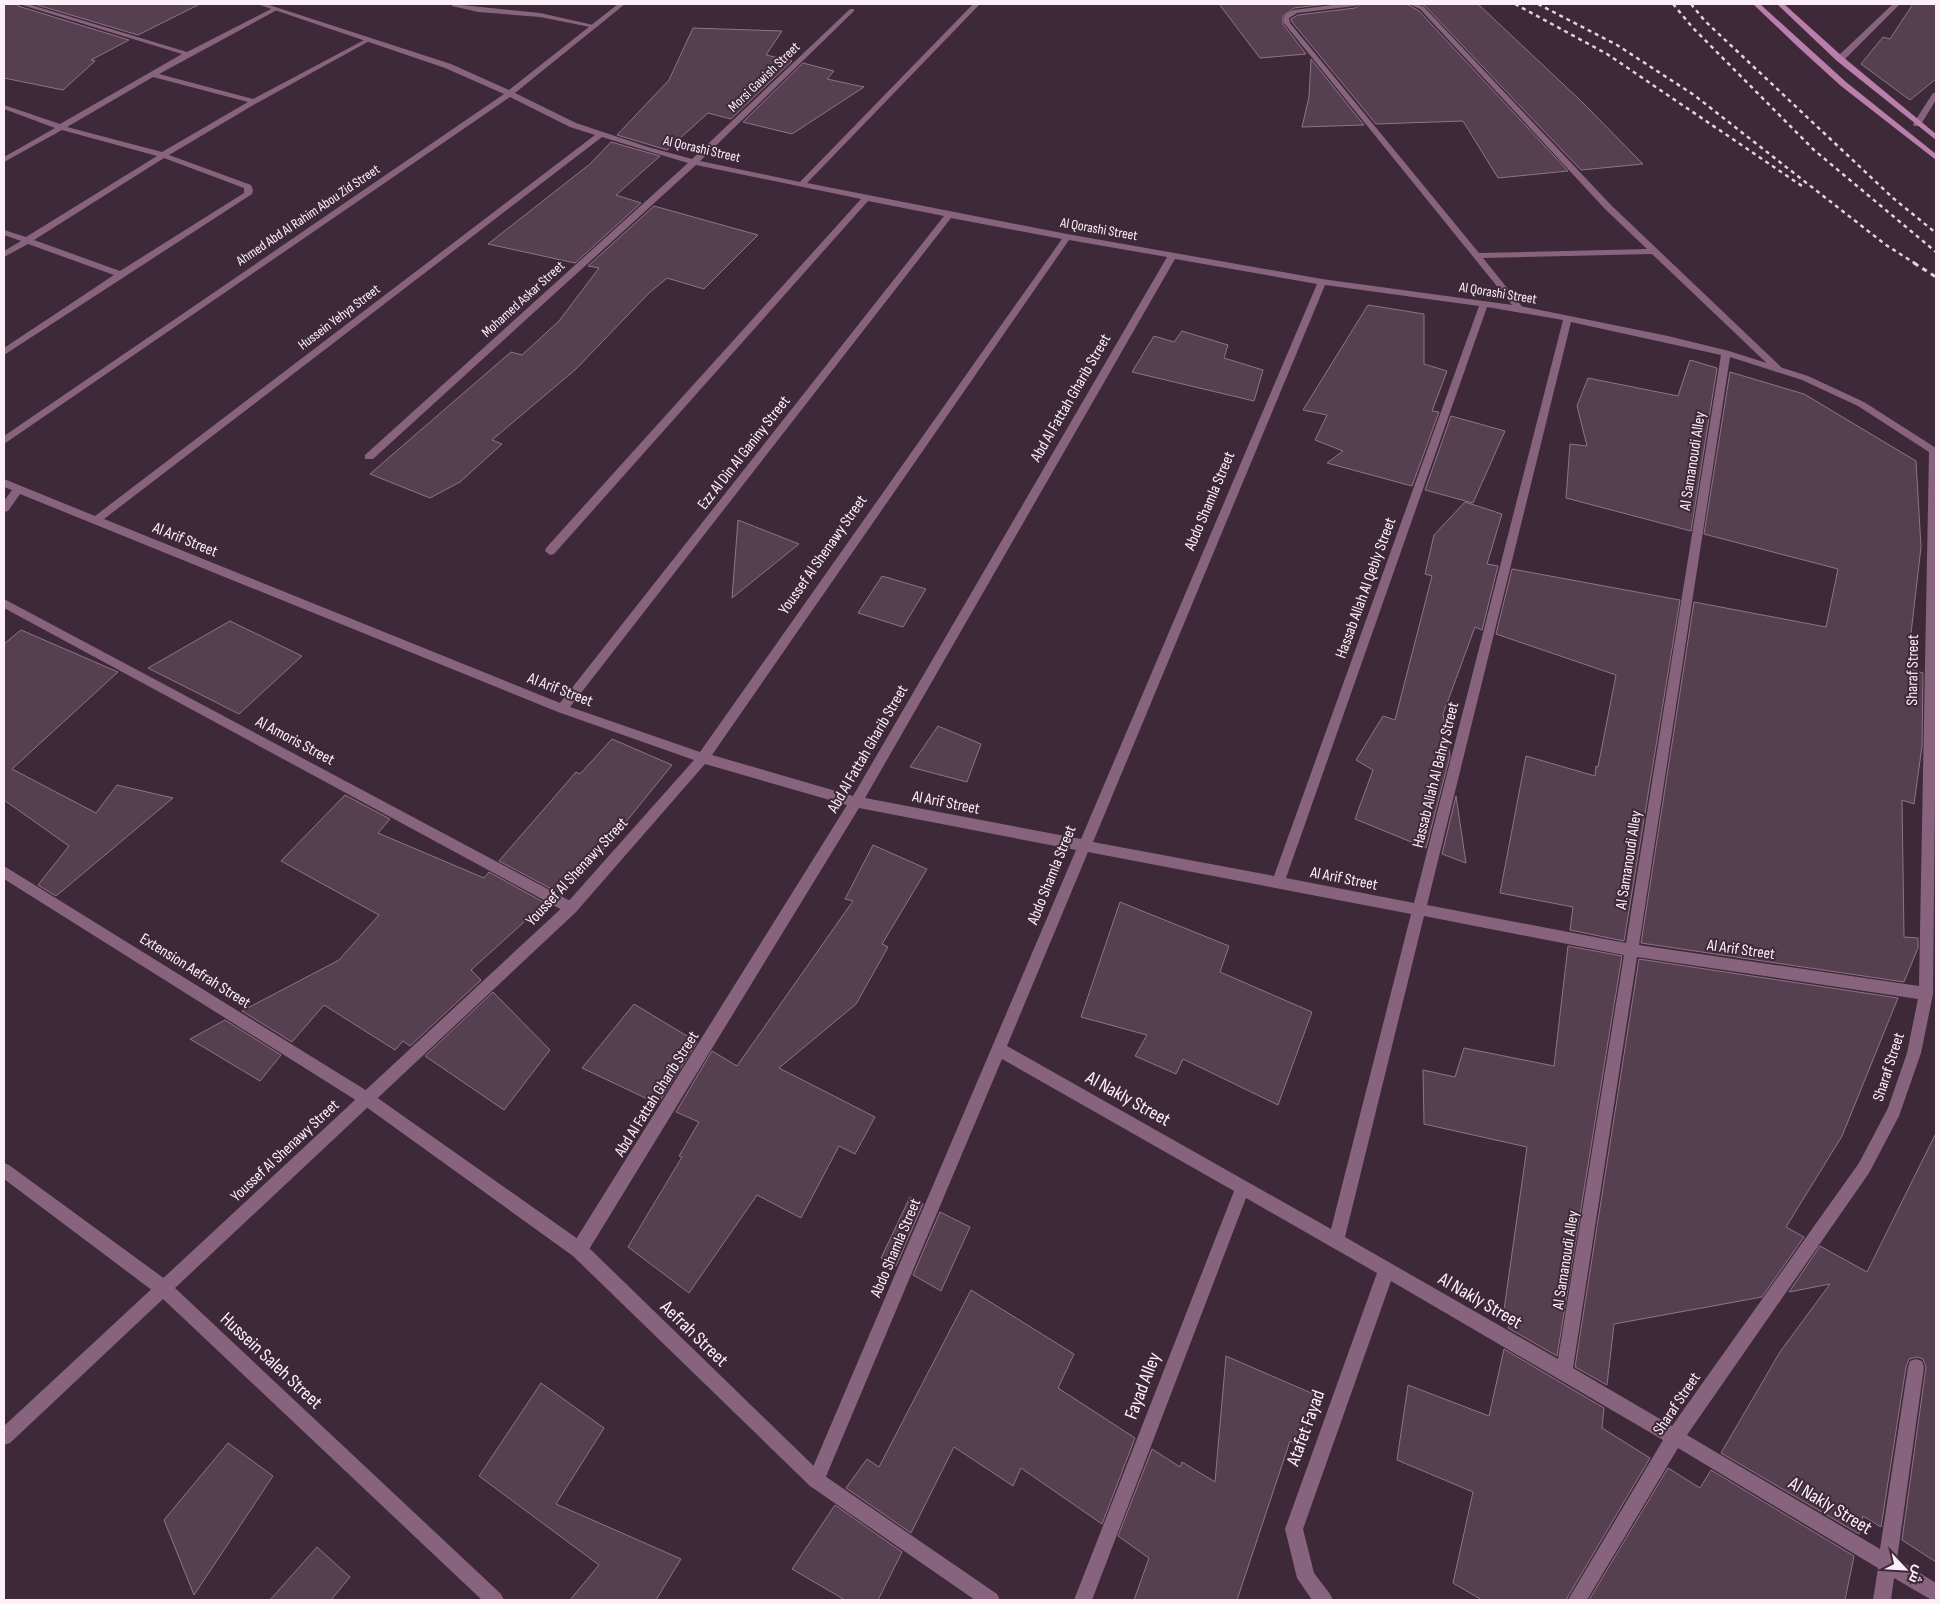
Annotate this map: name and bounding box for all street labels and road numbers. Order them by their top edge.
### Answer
street label: Morsi Gawish Street [725,38,803,116]
street label: Al Qorashi Street [661,132,742,166]
street label: Ahmed Abd Al Rahim Abou Zid Street [232,161,383,270]
street label: Al Qorashi Street [1058,214,1139,244]
street label: Mohamed Askar Street [478,257,568,341]
street label: Al Qorashi Street [1457,278,1538,308]
street label: Hussein Yehya Street [295,281,383,353]
street label: Abd Al Fattah Gharib Street [1026,331,1115,466]
street label: Ezz Al Din Al Ganiny Street [694,392,794,514]
street label: Al Samanoudi Alley [1676,410,1710,513]
street label: Abdo Shamla Street [1180,449,1239,554]
street label: Youssef Al Shenawy Street [775,492,871,618]
street label: Hassab Allah Al Qebly Street [1332,515,1400,661]
street label: Al Arif Street [149,518,220,562]
street label: Sharaf Street [1903,634,1923,706]
street label: Al Arif Street [524,669,595,711]
street label: Abd Al Fattah Gharib Street [823,682,912,817]
street label: Hassab Allah Al Bahry Street [1409,700,1463,850]
street label: Al Amoris Street [252,712,338,770]
street label: Al Arif Street [910,787,981,819]
street label: Al Samanoudi Alley [1612,809,1646,912]
street label: Youssef Al Shenawy Street [522,814,632,930]
street label: Abdo Shamla Street [1023,823,1081,928]
street label: Al Arif Street [1308,863,1379,895]
street label: Extension Aefrah Street [136,929,254,1013]
street label: Al Arif Street [1705,936,1776,964]
street label: Abd Al Fattah Gharib Street [610,1028,703,1161]
street label: Sharaf Street [1869,1030,1909,1104]
street label: Al Nakly Street [1081,1066,1174,1132]
street label: Youssef Al Shenawy Street [227,1096,343,1206]
street label: Abdo Shamla Street [866,1196,925,1301]
street label: Al Samanoudi Alley [1549,1209,1583,1312]
street label: Al Nakly Street [1433,1267,1526,1334]
street label: Aefrah Street [655,1295,733,1372]
street label: Hussein Saleh Street [215,1308,327,1414]
street label: Fayad Alley [1120,1349,1166,1423]
street label: Sharaf Street [1649,1369,1705,1439]
street label: Atafet Fayad [1281,1387,1330,1470]
street label: Al Nakly Street [1783,1472,1876,1540]

